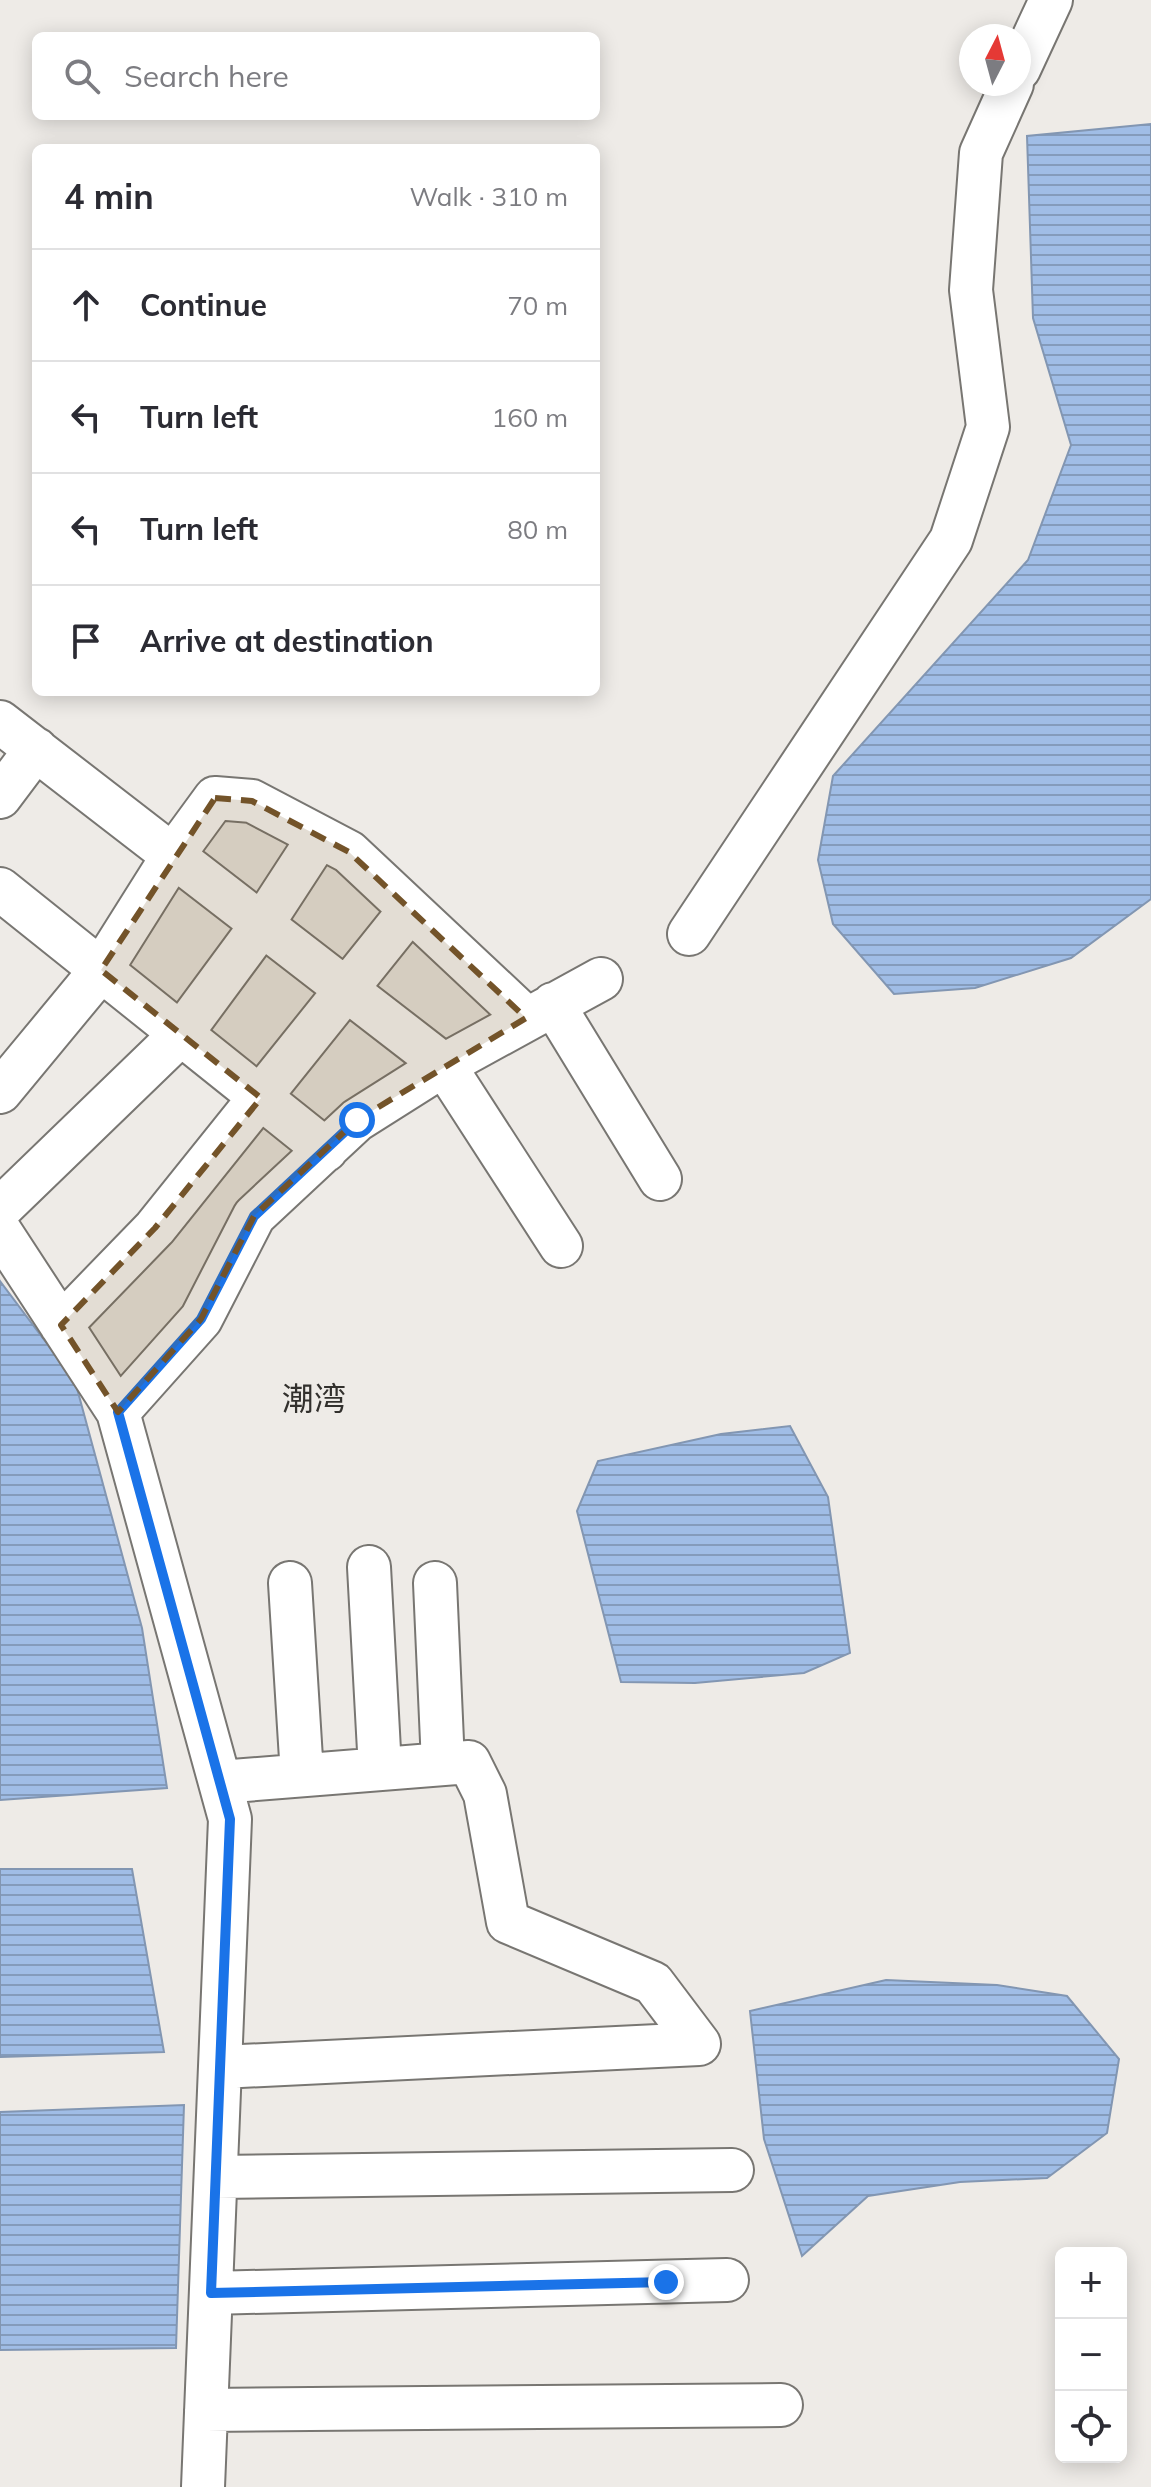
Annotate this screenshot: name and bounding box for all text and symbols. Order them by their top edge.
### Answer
north arrow [959,24,1031,96]
search box [32,32,600,120]
icon: search [60,54,104,98]
text: Search here [124,57,289,95]
text: 4 min [64,175,154,218]
text: Walk · 310 m [409,180,568,213]
icon: ahead [64,283,108,327]
text: Continue [140,286,267,324]
text: 70 m [507,289,568,322]
icon: left [64,395,108,439]
text: Turn left [140,398,258,436]
text: 160 m [492,401,568,434]
icon: left [64,507,108,551]
text: Turn left [140,510,258,548]
text: 80 m [507,513,568,546]
icon: arrive [64,619,108,663]
text: Arrive at destination [140,622,434,660]
route start [339,1102,375,1138]
district label: 潮湾 [282,1378,346,1418]
map controls [1055,2247,1127,2463]
button: + [1055,2247,1127,2319]
route end [648,2264,684,2300]
button: − [1055,2319,1127,2391]
button: locate [1055,2391,1127,2463]

